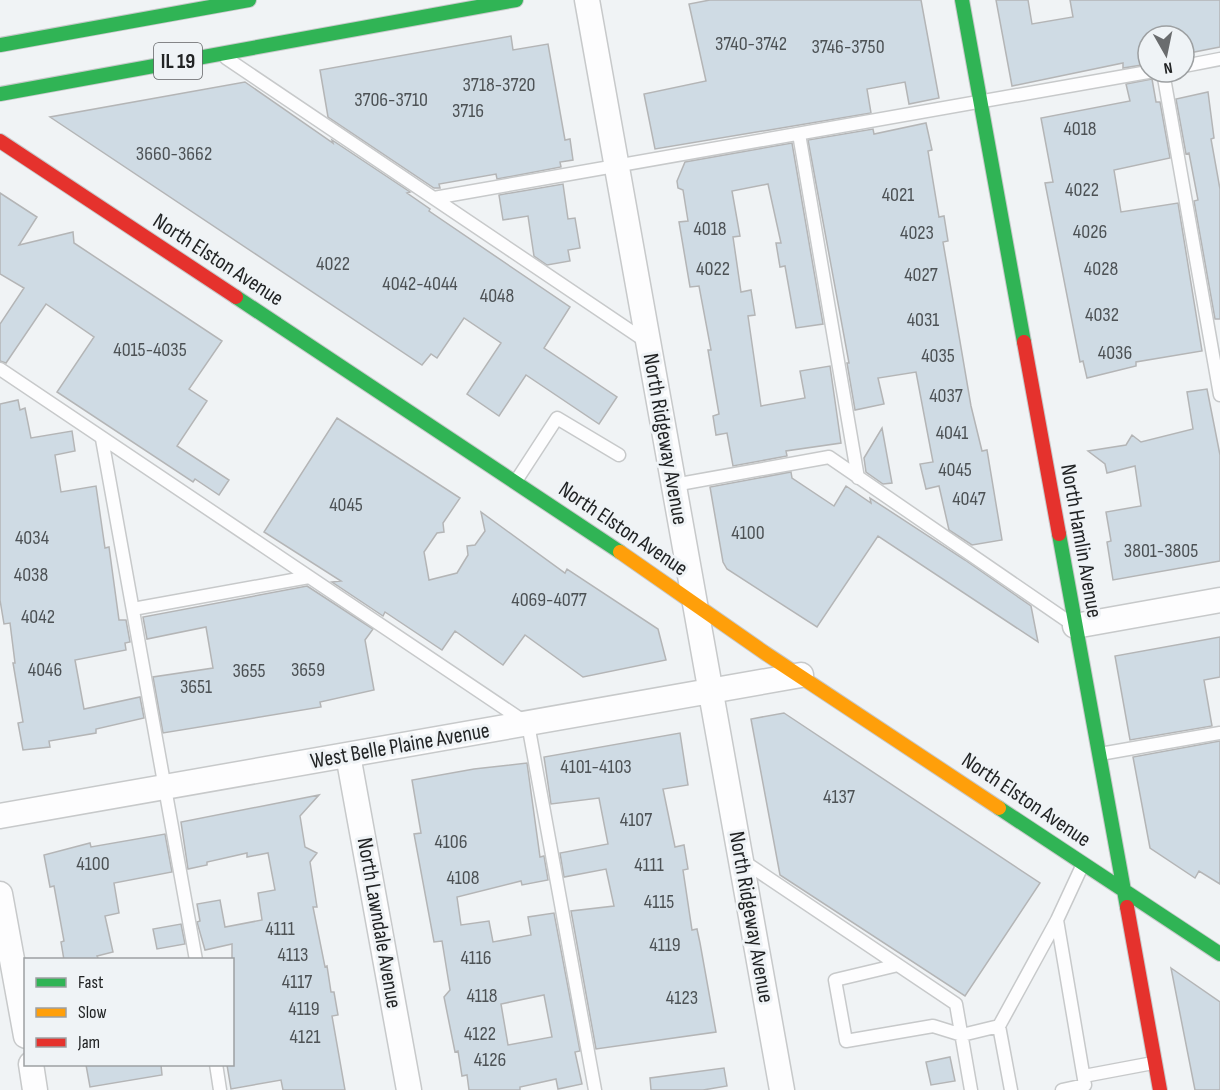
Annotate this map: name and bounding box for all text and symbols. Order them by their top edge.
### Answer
north arrow [1136,24,1196,84]
house number: 3740-3742 [715,32,787,56]
house number: 3746-3750 [811,35,885,59]
road number: IL 19 [154,43,202,79]
text: N [1162,57,1174,77]
house number: 3718-3720 [462,73,536,97]
house number: 3706-3710 [354,88,428,112]
house number: 3716 [452,99,484,123]
house number: 4018 [1063,117,1097,141]
house number: 3660-3662 [136,142,212,166]
house number: 4022 [1065,178,1099,202]
house number: 4021 [882,183,914,207]
street label: North Elston Avenue [148,208,288,312]
house number: 4018 [693,217,727,241]
house number: 4026 [1073,220,1107,244]
house number: 4023 [900,221,934,245]
house number: 4022 [316,252,350,276]
house number: 4022 [696,257,730,281]
house number: 4028 [1084,257,1118,281]
house number: 4027 [904,263,938,287]
house number: 4042-4044 [382,272,458,296]
house number: 4048 [480,284,514,308]
house number: 4032 [1085,303,1119,327]
house number: 4031 [907,308,939,332]
house number: 4015-4035 [113,338,187,362]
house number: 4036 [1098,341,1132,365]
house number: 4035 [921,344,955,368]
street label: North Ridgeway Avenue [637,351,693,527]
house number: 4037 [929,384,963,408]
house number: 4041 [936,421,968,445]
house number: 4045 [938,458,972,482]
street label: North Hamlin Avenue [1054,462,1108,620]
street label: North Elston Avenue [553,476,693,582]
house number: 4047 [952,487,986,511]
house number: 4045 [329,493,363,517]
house number: 4100 [731,521,765,545]
house number: 4034 [15,526,49,550]
house number: 3801-3805 [1124,539,1198,563]
house number: 4038 [14,563,48,587]
house number: 4069-4077 [511,588,587,612]
house number: 4042 [21,605,55,629]
house number: 4046 [28,658,62,682]
house number: 3659 [291,658,325,682]
house number: 3655 [232,659,266,683]
house number: 3651 [180,675,212,699]
street label: West Belle Plaine Avenue [308,717,492,775]
street label: North Elston Avenue [956,747,1096,853]
house number: 4101-4103 [560,755,632,779]
house number: 4137 [823,785,855,809]
house number: 4107 [620,808,652,832]
street label: North Ridgeway Avenue [723,829,779,1005]
house number: 4106 [434,830,468,854]
street label: North Lawndale Avenue [351,836,407,1010]
house number: 4100 [76,852,110,876]
house number: 4111 [634,853,664,877]
house number: 4108 [446,866,480,890]
house number: 4115 [644,890,674,914]
house number: 4111 [265,917,295,941]
house number: 4119 [649,933,681,957]
house number: 4113 [278,943,308,967]
house number: 4116 [460,946,492,970]
legend [24,958,234,1066]
house number: 4117 [282,970,312,994]
text: Fast [78,972,104,993]
house number: 4118 [466,984,498,1008]
house number: 4123 [666,986,698,1010]
house number: 4119 [288,997,320,1021]
text: Slow [78,1002,107,1023]
house number: 4122 [464,1022,496,1046]
house number: 4121 [290,1025,320,1049]
text: Jam [77,1032,100,1053]
house number: 4126 [474,1048,506,1072]

